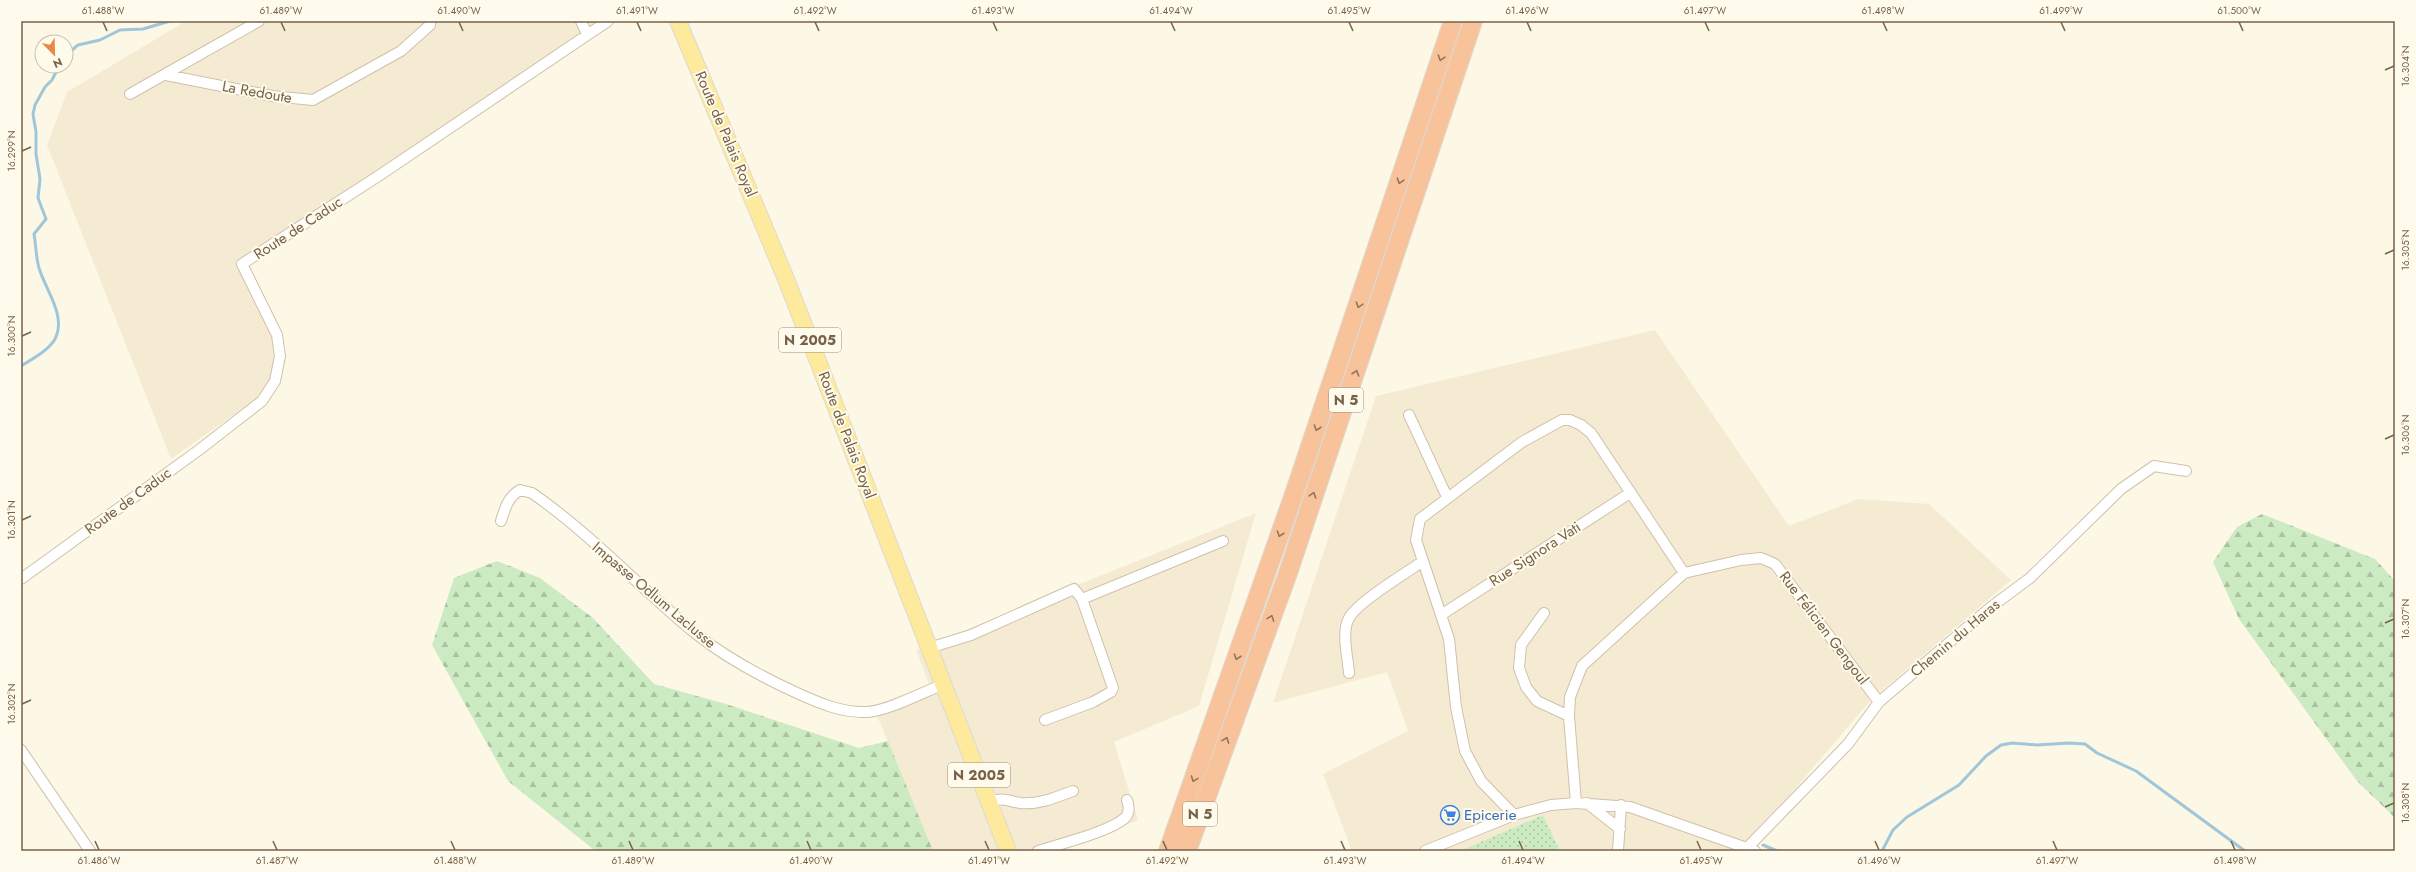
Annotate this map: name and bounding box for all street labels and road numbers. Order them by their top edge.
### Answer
street label: Route de Palais Royal [690,68,762,200]
street label: La Redoute [220,75,294,109]
street label: Route de Caduc [249,191,347,265]
road number: N 2005 [779,328,841,352]
street label: Route de Palais Royal [813,368,881,502]
road number: N 5 [1329,388,1363,412]
street label: Route de Caduc [80,462,176,540]
street label: Rue Signora Vati [1485,516,1585,592]
street label: Impasse Odlum Laclusse [587,537,721,654]
street label: Rue Félicien Gengoul [1774,567,1874,689]
street label: Chemin du Haras [1905,594,2005,682]
road number: N 2005 [948,763,1010,787]
road number: N 5 [1183,802,1217,826]

